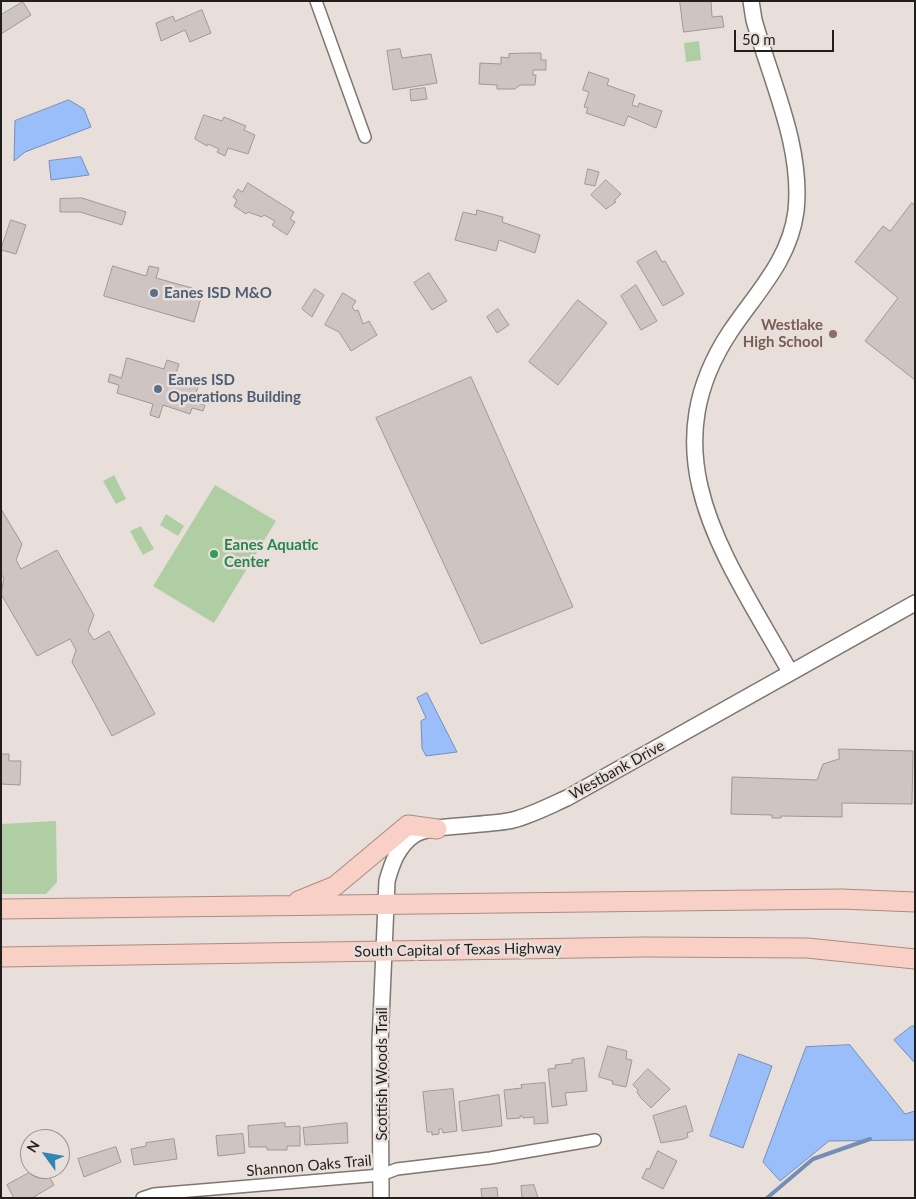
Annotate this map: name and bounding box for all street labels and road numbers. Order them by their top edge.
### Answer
street label: Westbank Drive [566,736,668,804]
street label: South Capital of Texas Highway [354,939,562,961]
street label: Scottish Woods Trail [373,1007,391,1141]
street label: Shannon Oaks Trail [246,1152,372,1180]

